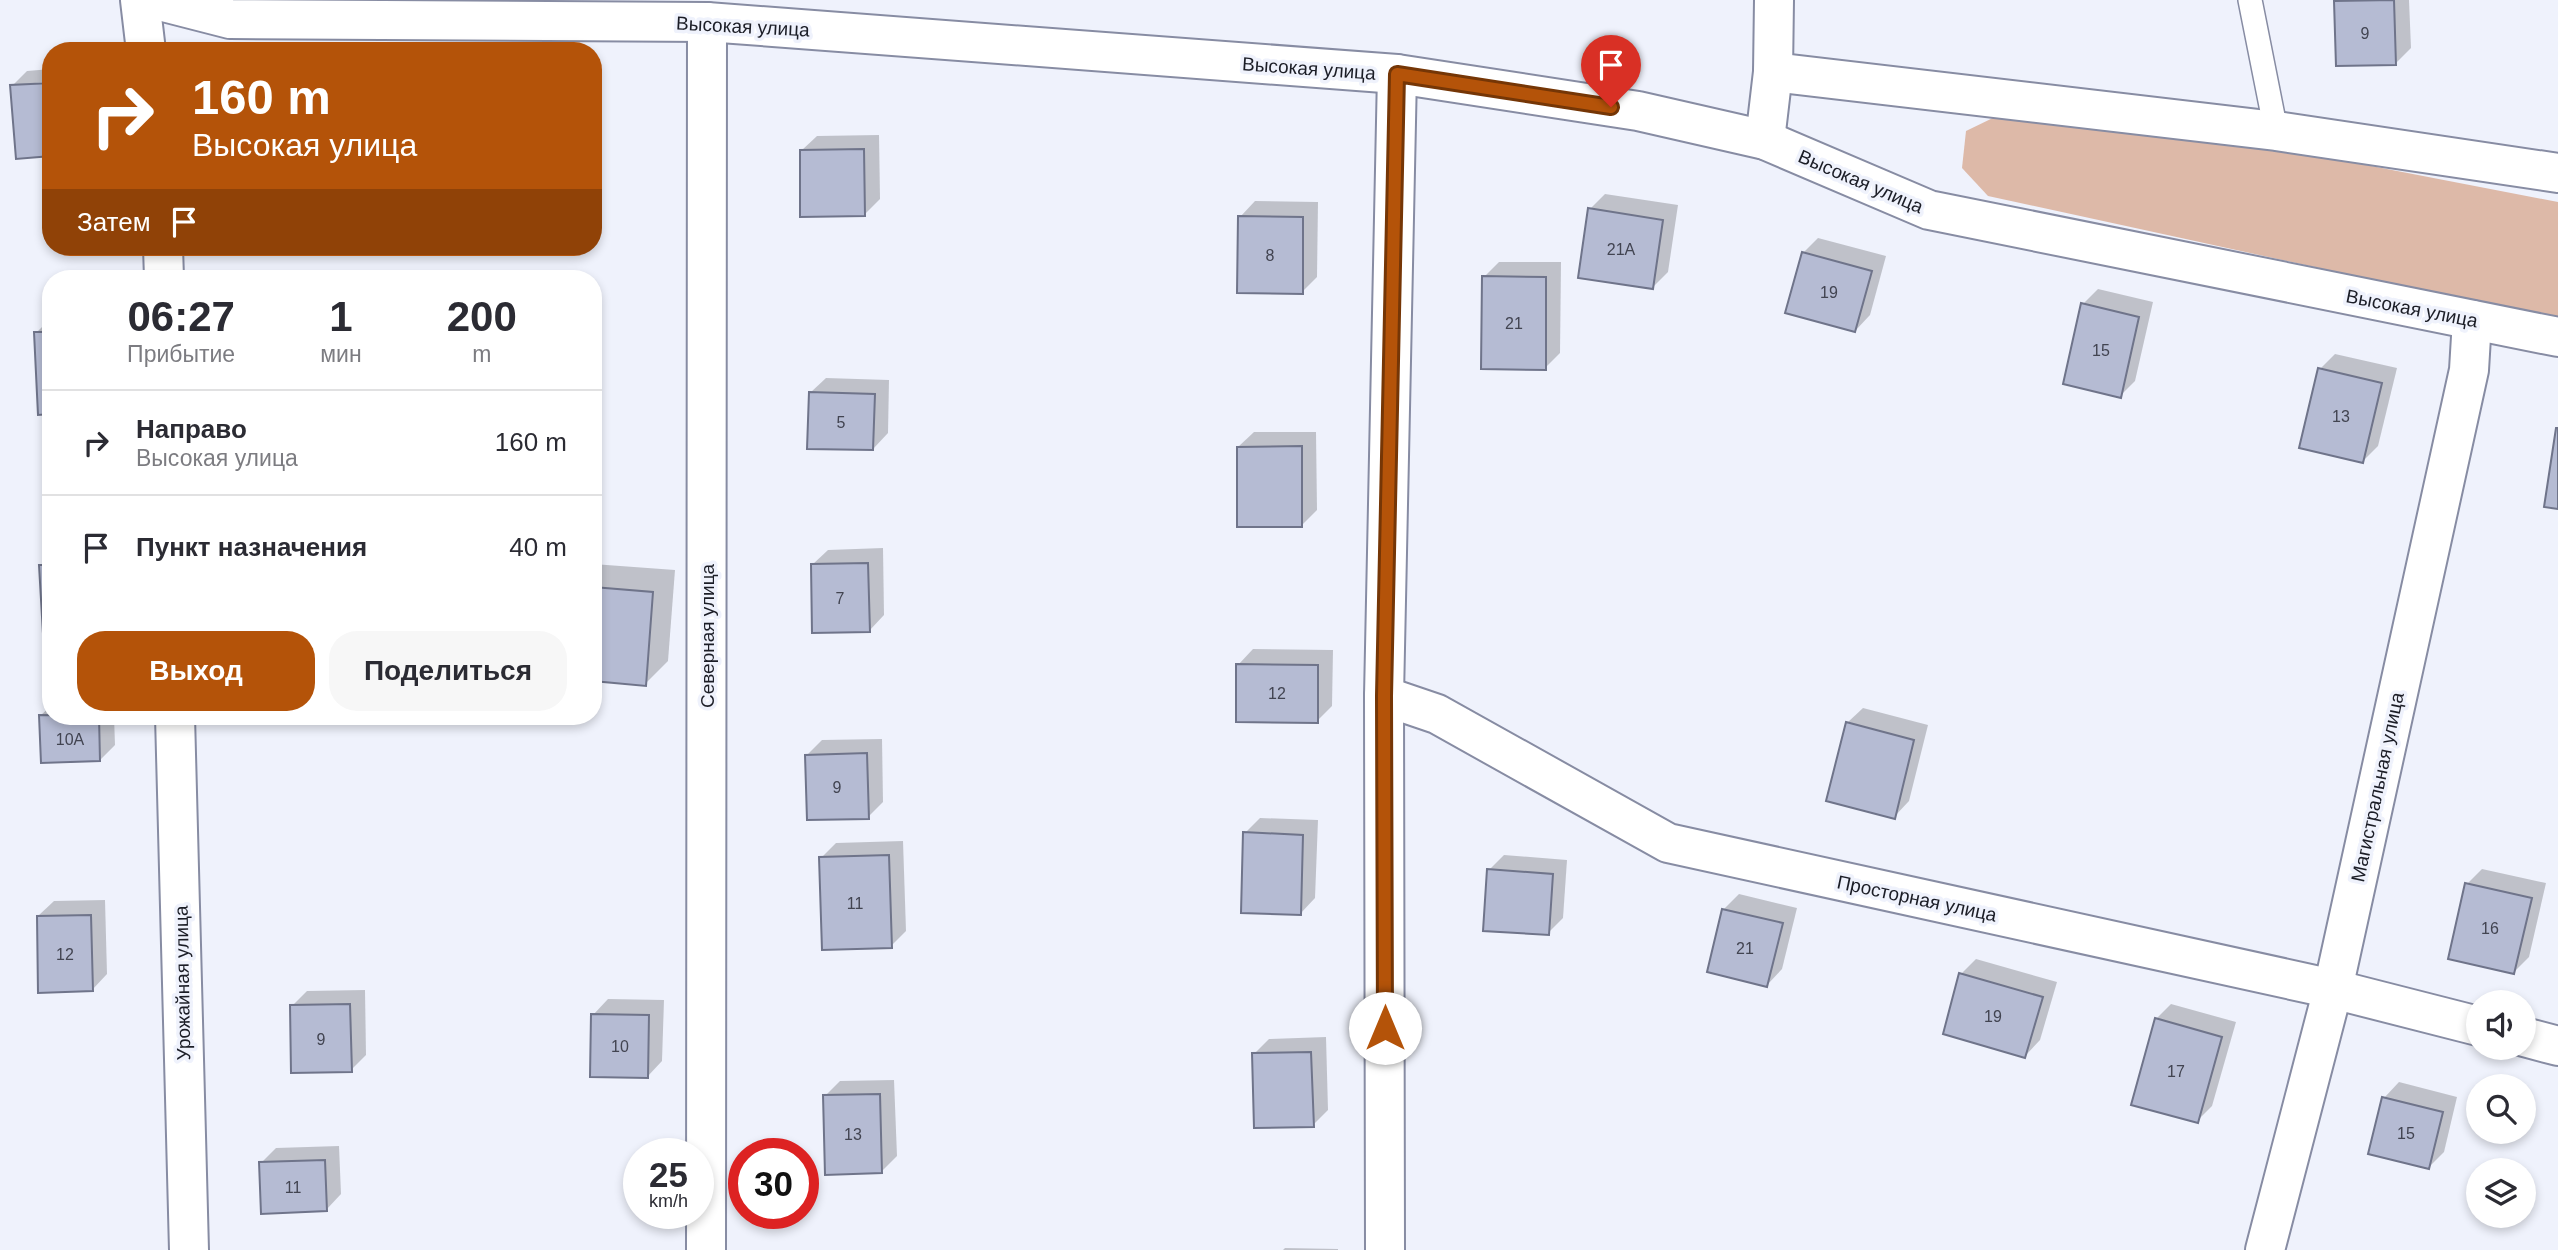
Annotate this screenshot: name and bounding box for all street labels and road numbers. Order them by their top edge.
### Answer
street label: Высокая улица [676,13,811,41]
street label: Высокая улица [1242,53,1377,84]
street label: Высокая улица [1795,146,1927,217]
street label: Высокая улица [2344,285,2480,332]
street label: Северная улица [697,563,718,708]
street label: Магистральная улица [2347,690,2408,884]
street label: Просторная улица [1835,871,1999,926]
street label: Урожайная улица [171,905,194,1061]

